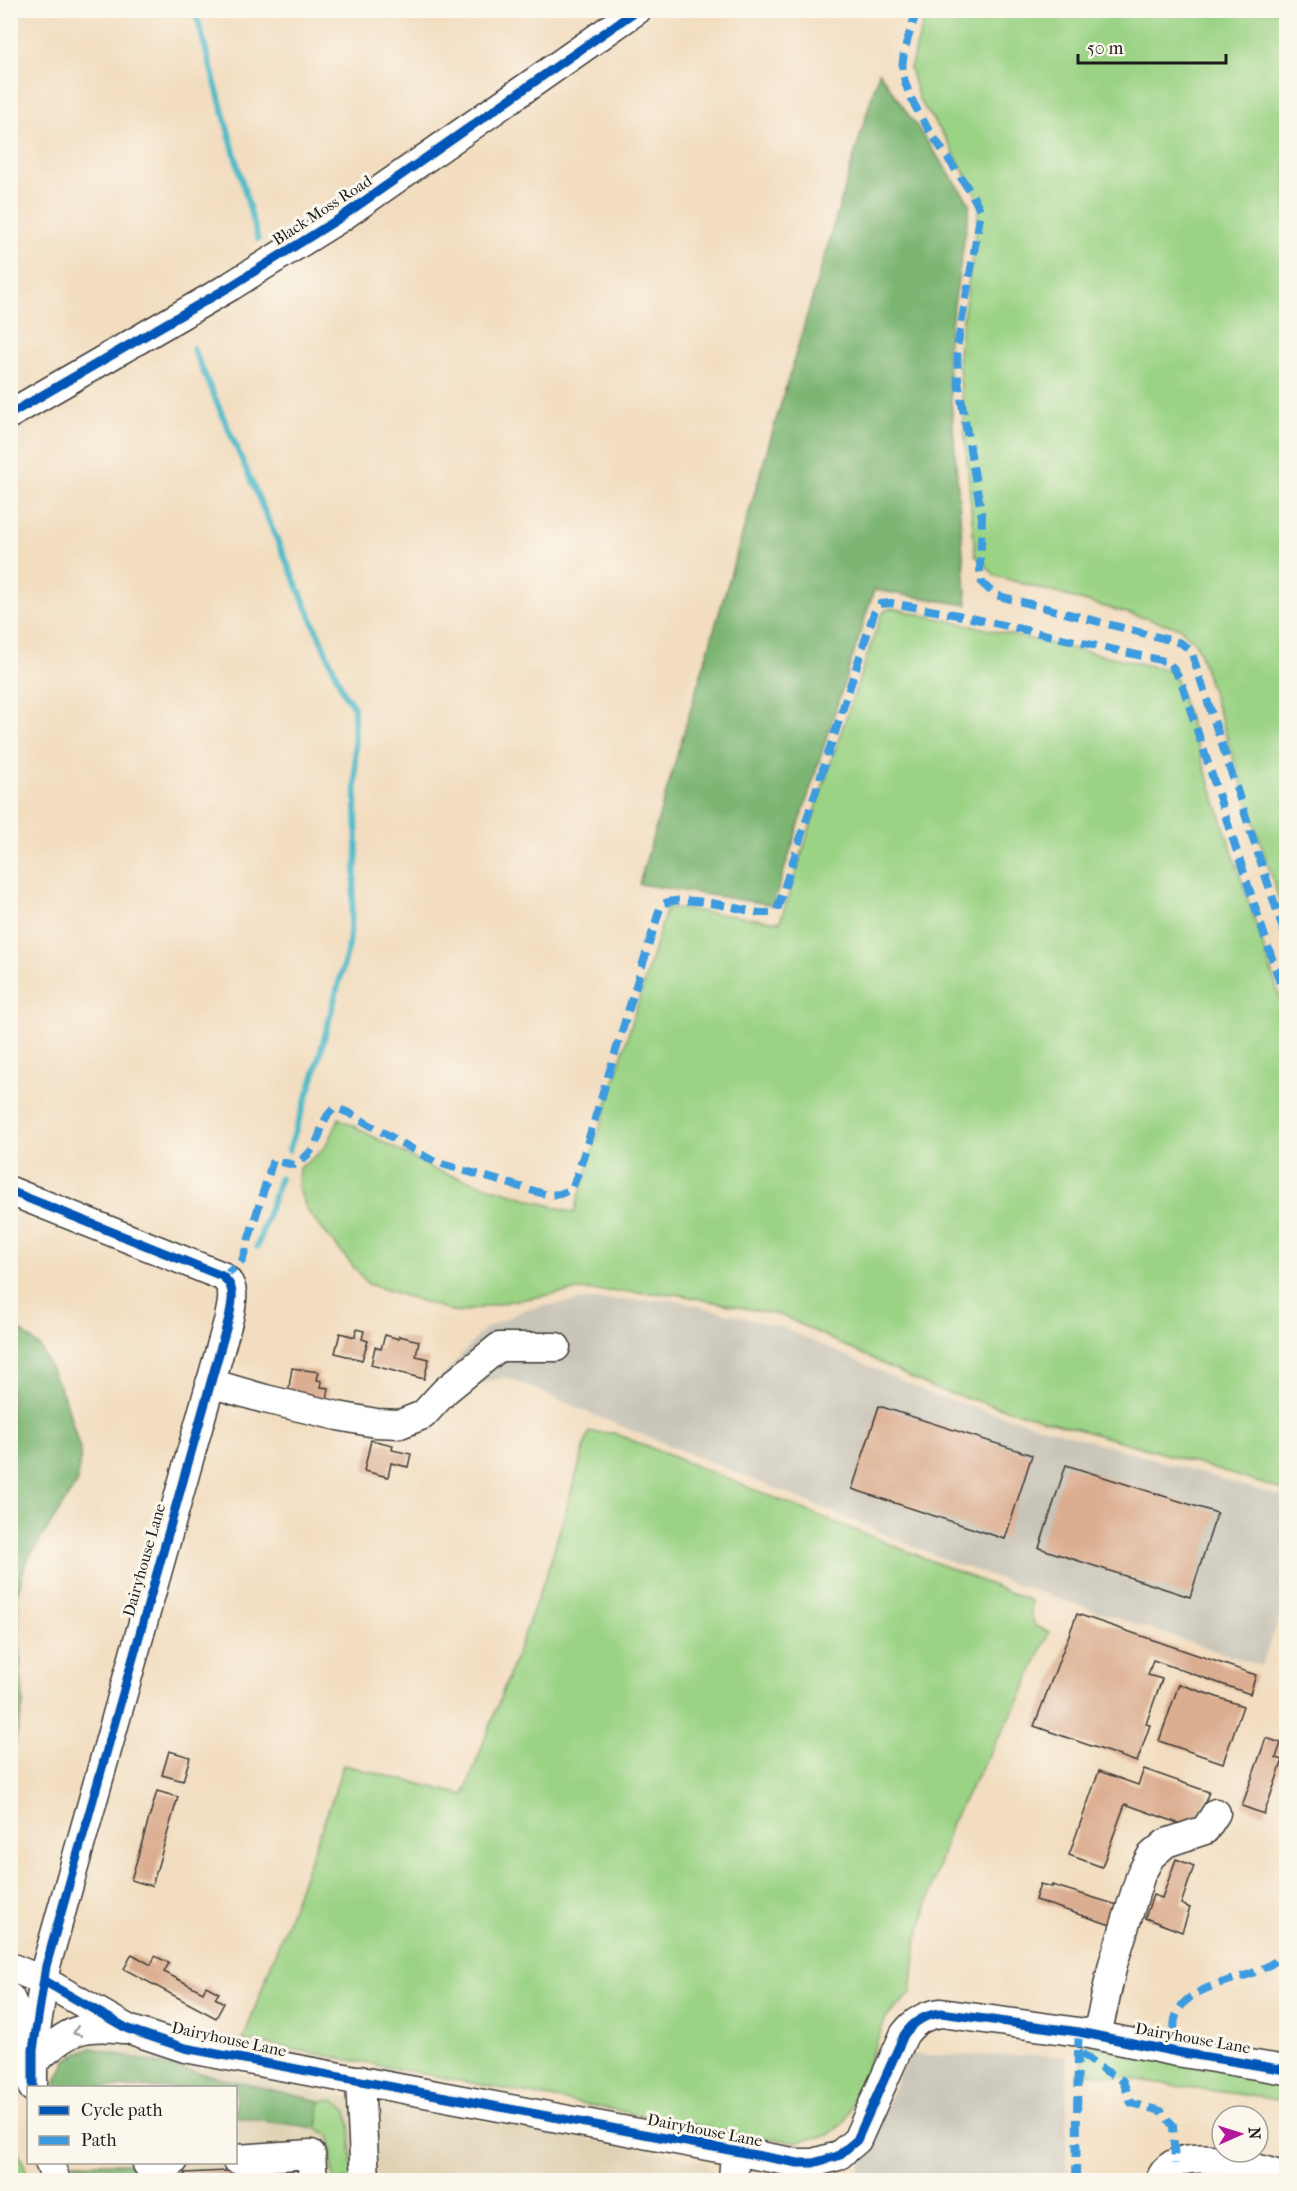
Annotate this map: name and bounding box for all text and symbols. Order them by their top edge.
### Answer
scale bar [1078,27,1226,65]
text: 50 m [1087,38,1124,59]
street label: Black Moss Road [269,171,375,249]
street label: Dairyhouse Lane [119,1501,169,1619]
street label: Dairyhouse Lane [170,2018,288,2060]
street label: Dairyhouse Lane [1134,2018,1252,2058]
one-way arrow [72,2025,83,2037]
legend [27,2086,237,2164]
text: Cycle path [81,2100,162,2121]
north arrow [1210,2104,1270,2164]
street label: Dairyhouse Lane [646,2110,764,2151]
text: N [1245,2127,1264,2141]
text: Path [81,2130,117,2151]

